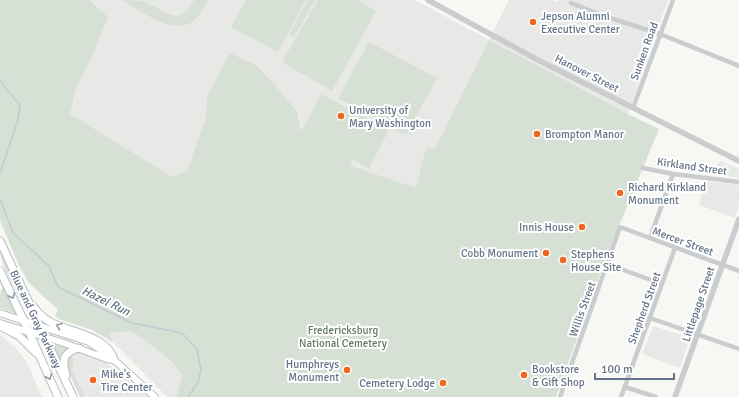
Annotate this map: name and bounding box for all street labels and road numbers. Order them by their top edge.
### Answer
street label: Sunken Road [628,20,661,82]
street label: Hanover Street [553,52,621,95]
street label: Kirkland Street [656,155,728,178]
street label: Mercer Street [651,224,715,259]
street label: Littlepage Street [680,265,717,343]
street label: Blue and Gray Parkway [7,268,64,371]
street label: Shepherd Street [625,270,664,346]
street label: Willis Street [567,280,598,338]

